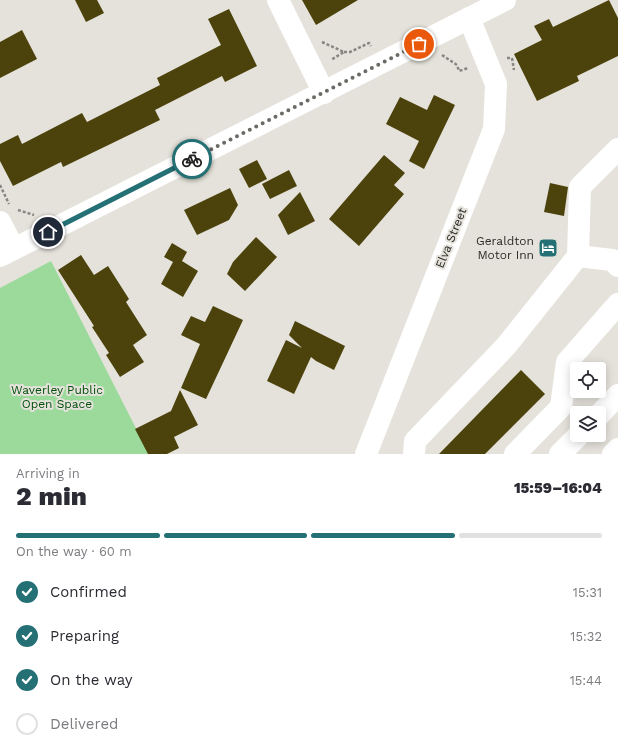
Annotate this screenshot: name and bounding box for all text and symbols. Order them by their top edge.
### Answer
pin [402,27,436,61]
icon: bag [408,33,430,55]
courier [172,139,212,179]
icon: bike [181,148,203,170]
street label: Elva Street [433,206,469,270]
pin [31,215,65,249]
icon: home [37,221,59,243]
place label: Geraldton Motor Inn [476,234,534,262]
hotel icon: Geraldton Motor Inn [537,237,559,259]
map controls [570,362,606,442]
button: locate [570,362,606,398]
park label: Waverley Public Open Space [11,383,103,411]
button: layers [570,406,606,442]
text: Arriving in [16,466,80,481]
text: 15:59–16:04 [514,479,602,497]
text: 2 min [16,481,87,511]
text: On the way · 60 m [16,544,132,559]
icon: check [16,581,38,603]
text: Confirmed [50,583,127,601]
text: 15:31 [573,585,602,600]
icon: check [16,625,38,647]
text: Preparing [50,627,119,645]
text: 15:32 [570,629,602,644]
icon: check [16,669,38,691]
text: On the way [50,671,132,689]
text: 15:44 [570,673,602,688]
text: Delivered [50,715,118,733]

